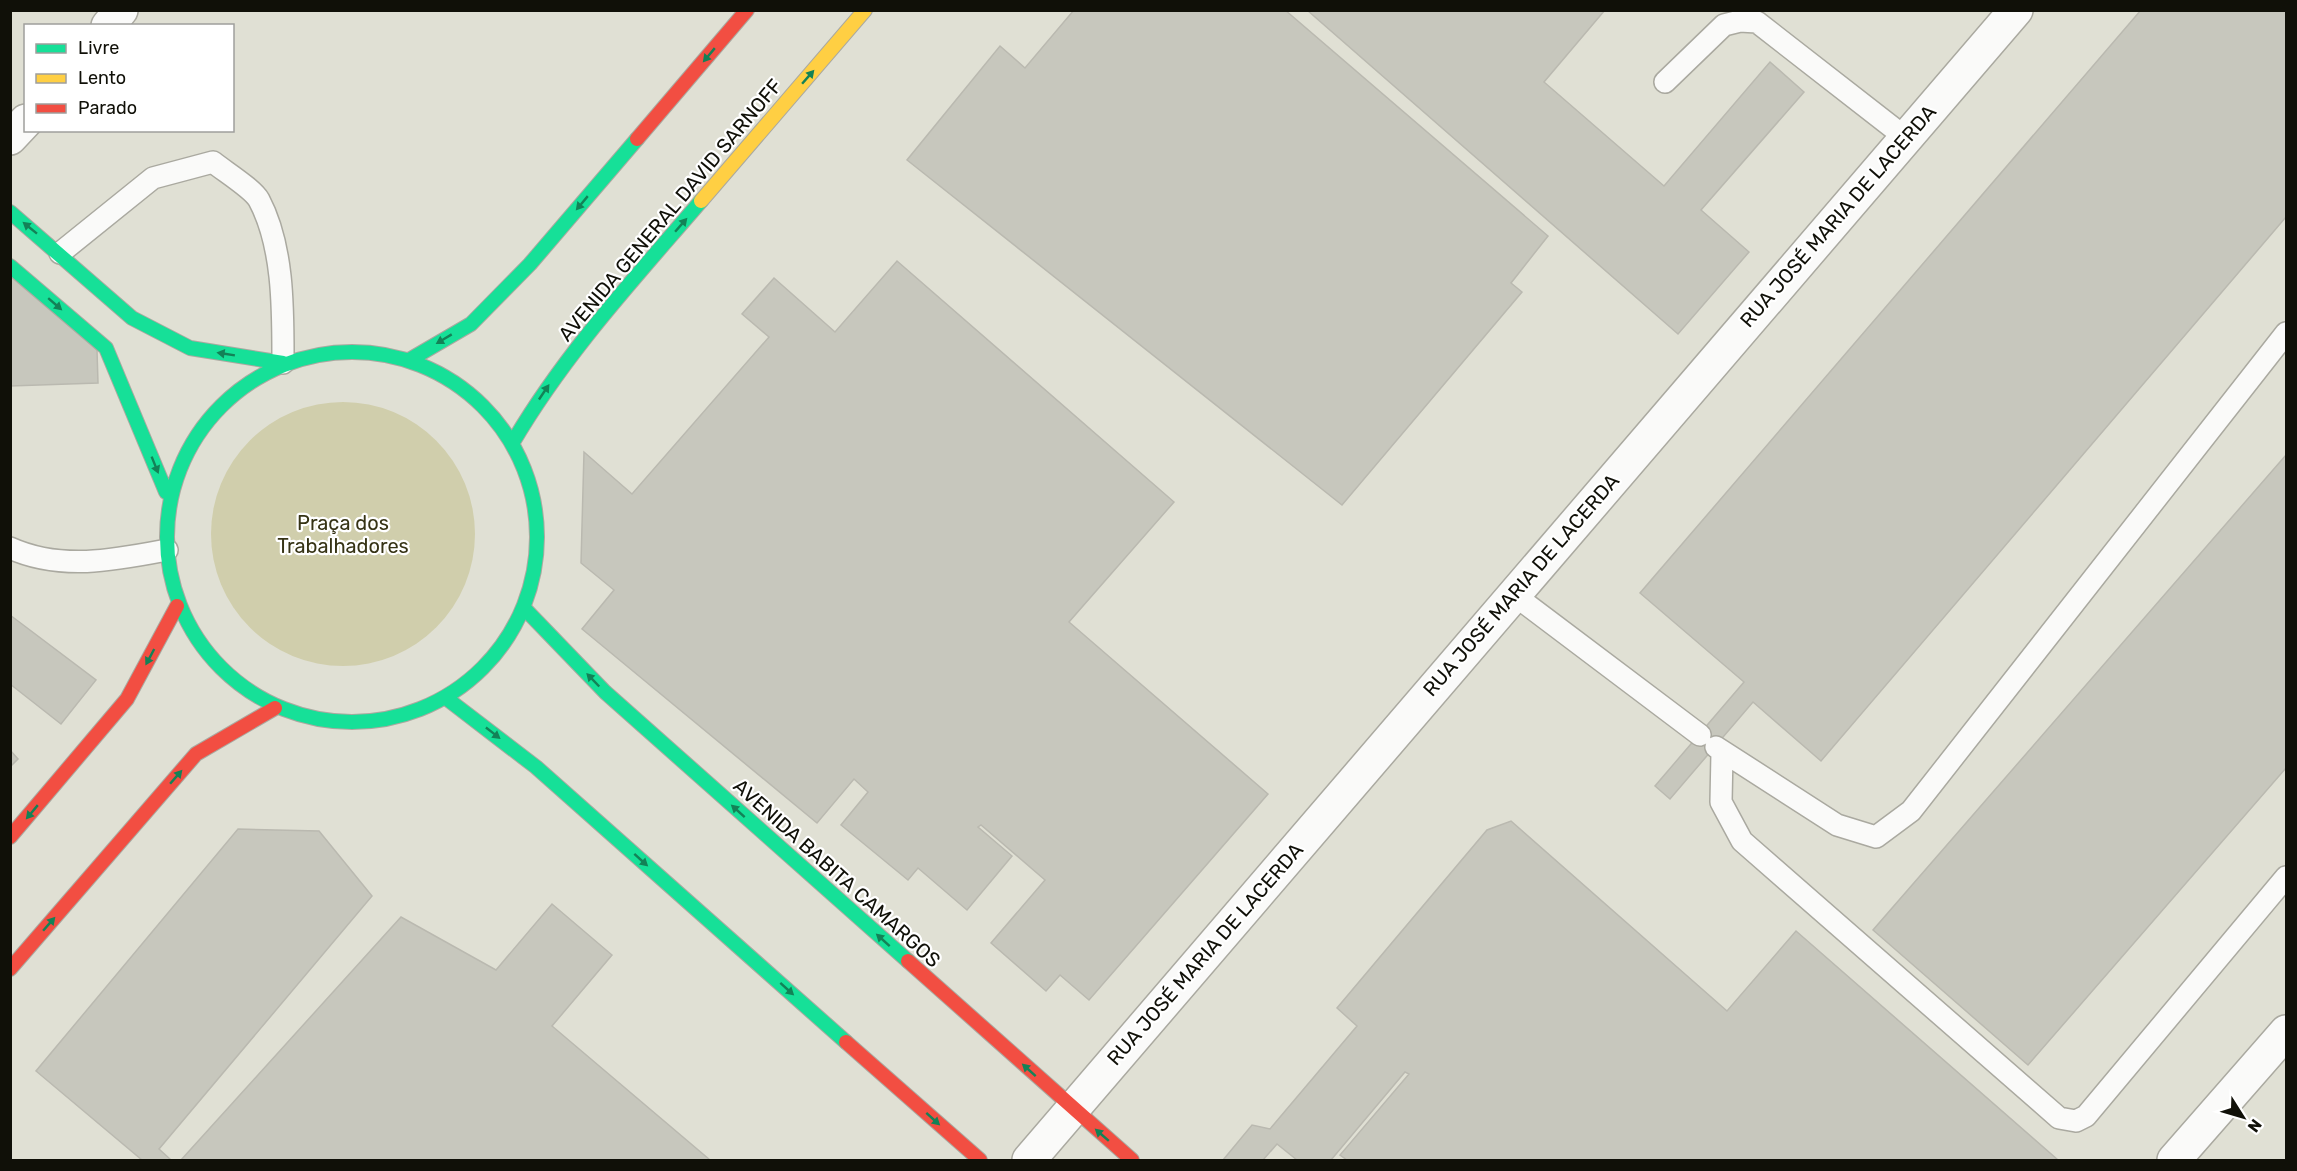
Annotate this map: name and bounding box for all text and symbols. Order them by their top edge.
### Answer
legend [24,24,234,132]
text: Livre [78,37,119,59]
one-way arrow [703,47,716,62]
text: Lento [78,67,126,89]
one-way arrow [801,70,814,85]
street label: AVENIDA GENERAL DAVID SARNOFF [553,74,787,346]
text: Parado [78,97,137,119]
street label: RUA JOSÉ MARIA DE LACERDA [1735,100,1941,332]
one-way arrow [576,195,589,210]
one-way arrow [674,218,687,233]
one-way arrow [22,222,38,235]
one-way arrow [47,297,62,310]
one-way arrow [436,334,452,345]
one-way arrow [216,349,235,358]
one-way arrow [538,383,549,400]
one-way arrow [150,457,160,475]
street label: RUA JOSÉ MARIA DE LACERDA [1418,469,1624,701]
park label: Praça dos Trabalhadores [277,511,409,558]
one-way arrow [145,649,155,666]
one-way arrow [587,673,600,688]
one-way arrow [485,727,500,739]
one-way arrow [169,770,182,785]
street label: AVENIDA BABITA CAMARGOS [729,774,945,972]
one-way arrow [26,804,39,819]
one-way arrow [730,804,745,818]
street label: RUA JOSÉ MARIA DE LACERDA [1102,838,1308,1070]
one-way arrow [633,853,648,866]
one-way arrow [42,917,56,932]
one-way arrow [876,934,891,947]
one-way arrow [779,982,794,995]
one-way arrow [1022,1064,1037,1077]
north arrow [2213,1087,2273,1147]
one-way arrow [925,1112,940,1125]
text: N [2244,1115,2266,1136]
one-way arrow [1095,1129,1110,1142]

